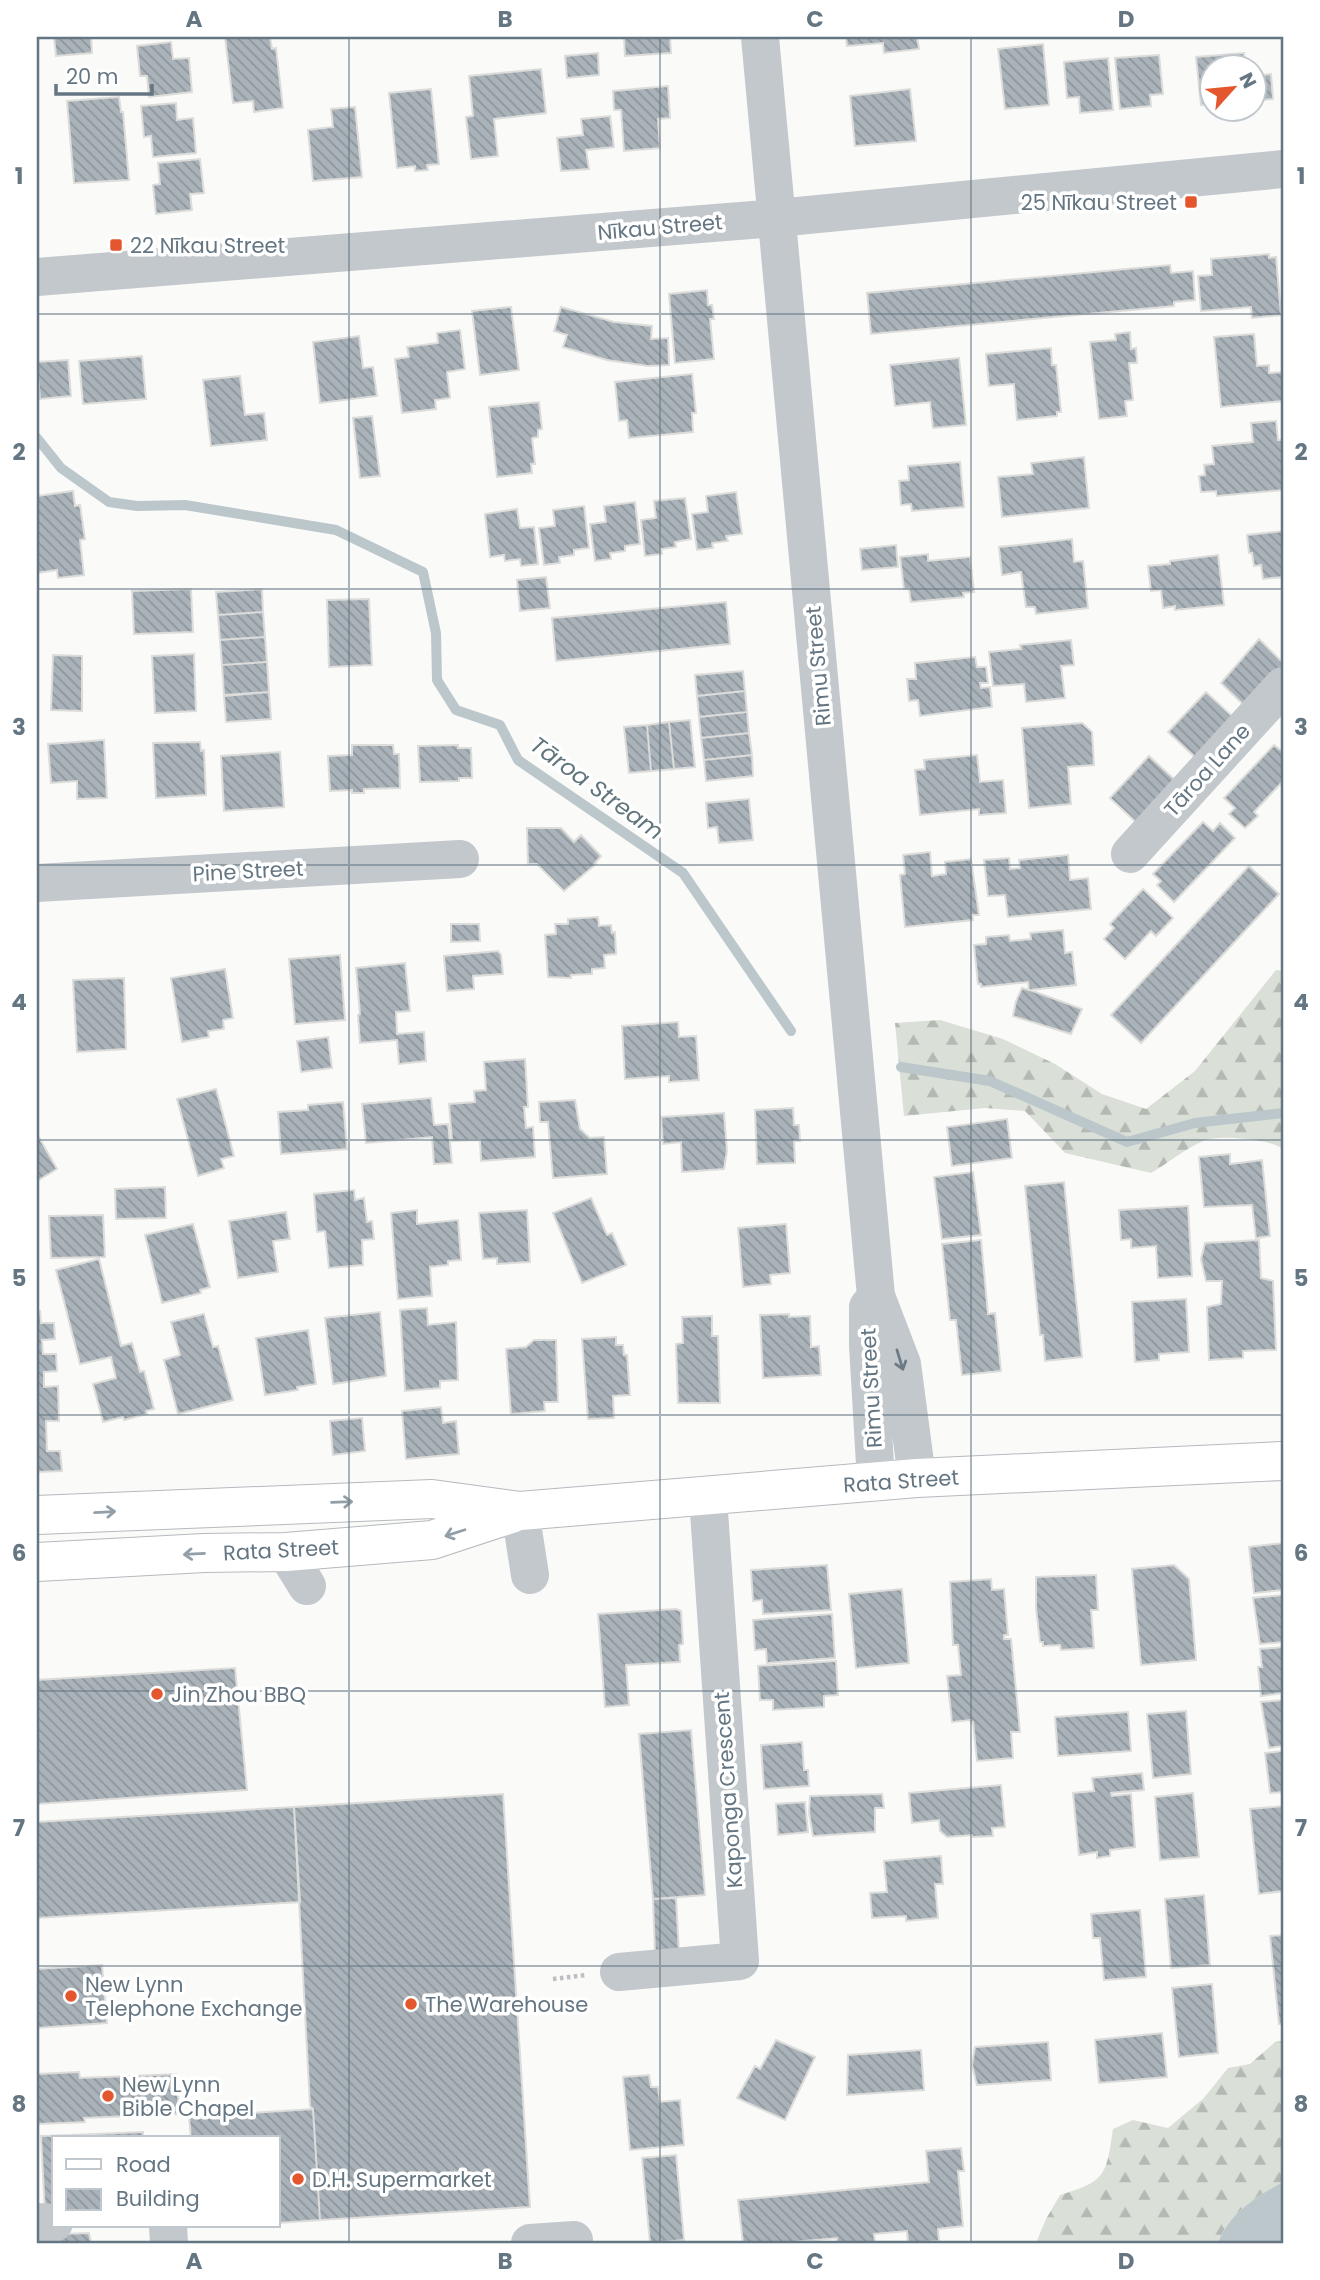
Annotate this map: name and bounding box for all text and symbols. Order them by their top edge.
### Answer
text: A [186,3,203,35]
text: B [497,3,513,35]
text: C [806,3,824,35]
text: D [1118,3,1134,35]
scale bar [56,52,152,96]
north arrow [1198,52,1268,122]
text: 20 m [66,62,119,91]
text: N [1232,68,1263,93]
text: 1 [15,160,23,192]
text: 1 [1297,160,1305,192]
place label: 25 Nīkau Street [1021,188,1177,217]
marker: 25 Nīkau Street [1183,194,1199,210]
street label: Nīkau Street [596,207,724,247]
place label: 22 Nīkau Street [130,231,285,260]
marker: 22 Nīkau Street [108,237,124,253]
text: 2 [12,436,26,468]
text: 2 [1294,436,1308,468]
street label: Rimu Street [798,605,838,727]
text: 3 [12,711,26,743]
text: 3 [1294,711,1308,743]
street label: Tāroa Lane [1157,717,1257,823]
water label: Tāroa Stream [524,729,670,847]
street label: Pine Street [192,854,304,888]
text: 4 [11,986,27,1018]
text: 4 [1293,986,1309,1018]
text: 5 [12,1262,26,1294]
text: 5 [1294,1262,1308,1294]
street label: Rimu Street [853,1327,889,1449]
one-way arrow [894,1349,907,1371]
street label: Rata Street [842,1462,960,1500]
one-way arrow [330,1495,353,1508]
one-way arrow [93,1506,116,1519]
one-way arrow [445,1527,467,1540]
street label: Rata Street [222,1532,340,1568]
text: 6 [12,1537,26,1569]
text: 6 [1294,1537,1308,1569]
one-way arrow [183,1548,205,1561]
place label: Jin Zhou BBQ [171,1680,306,1709]
marker: Jin Zhou BBQ [149,1686,165,1702]
street label: Kaponga Crescent [707,1691,749,1889]
text: 7 [13,1812,25,1844]
text: 7 [1295,1812,1307,1844]
place label: New Lynn Telephone Exchange [85,1970,303,2023]
marker: New Lynn Telephone Exchange [63,1988,79,2004]
place label: The Warehouse [425,1990,588,2019]
marker: The Warehouse [403,1996,419,2012]
place label: New Lynn Bible Chapel [122,2070,254,2123]
text: 8 [12,2088,26,2120]
marker: New Lynn Bible Chapel [100,2088,116,2104]
text: 8 [1294,2088,1308,2120]
legend [52,2136,280,2228]
text: Road [116,2150,171,2179]
place label: D.H. Supermarket [312,2165,492,2194]
marker: D.H. Supermarket [290,2171,306,2187]
text: Building [116,2184,200,2213]
text: A [186,2245,203,2277]
text: B [497,2245,513,2277]
text: C [806,2245,824,2277]
text: D [1118,2245,1134,2277]

